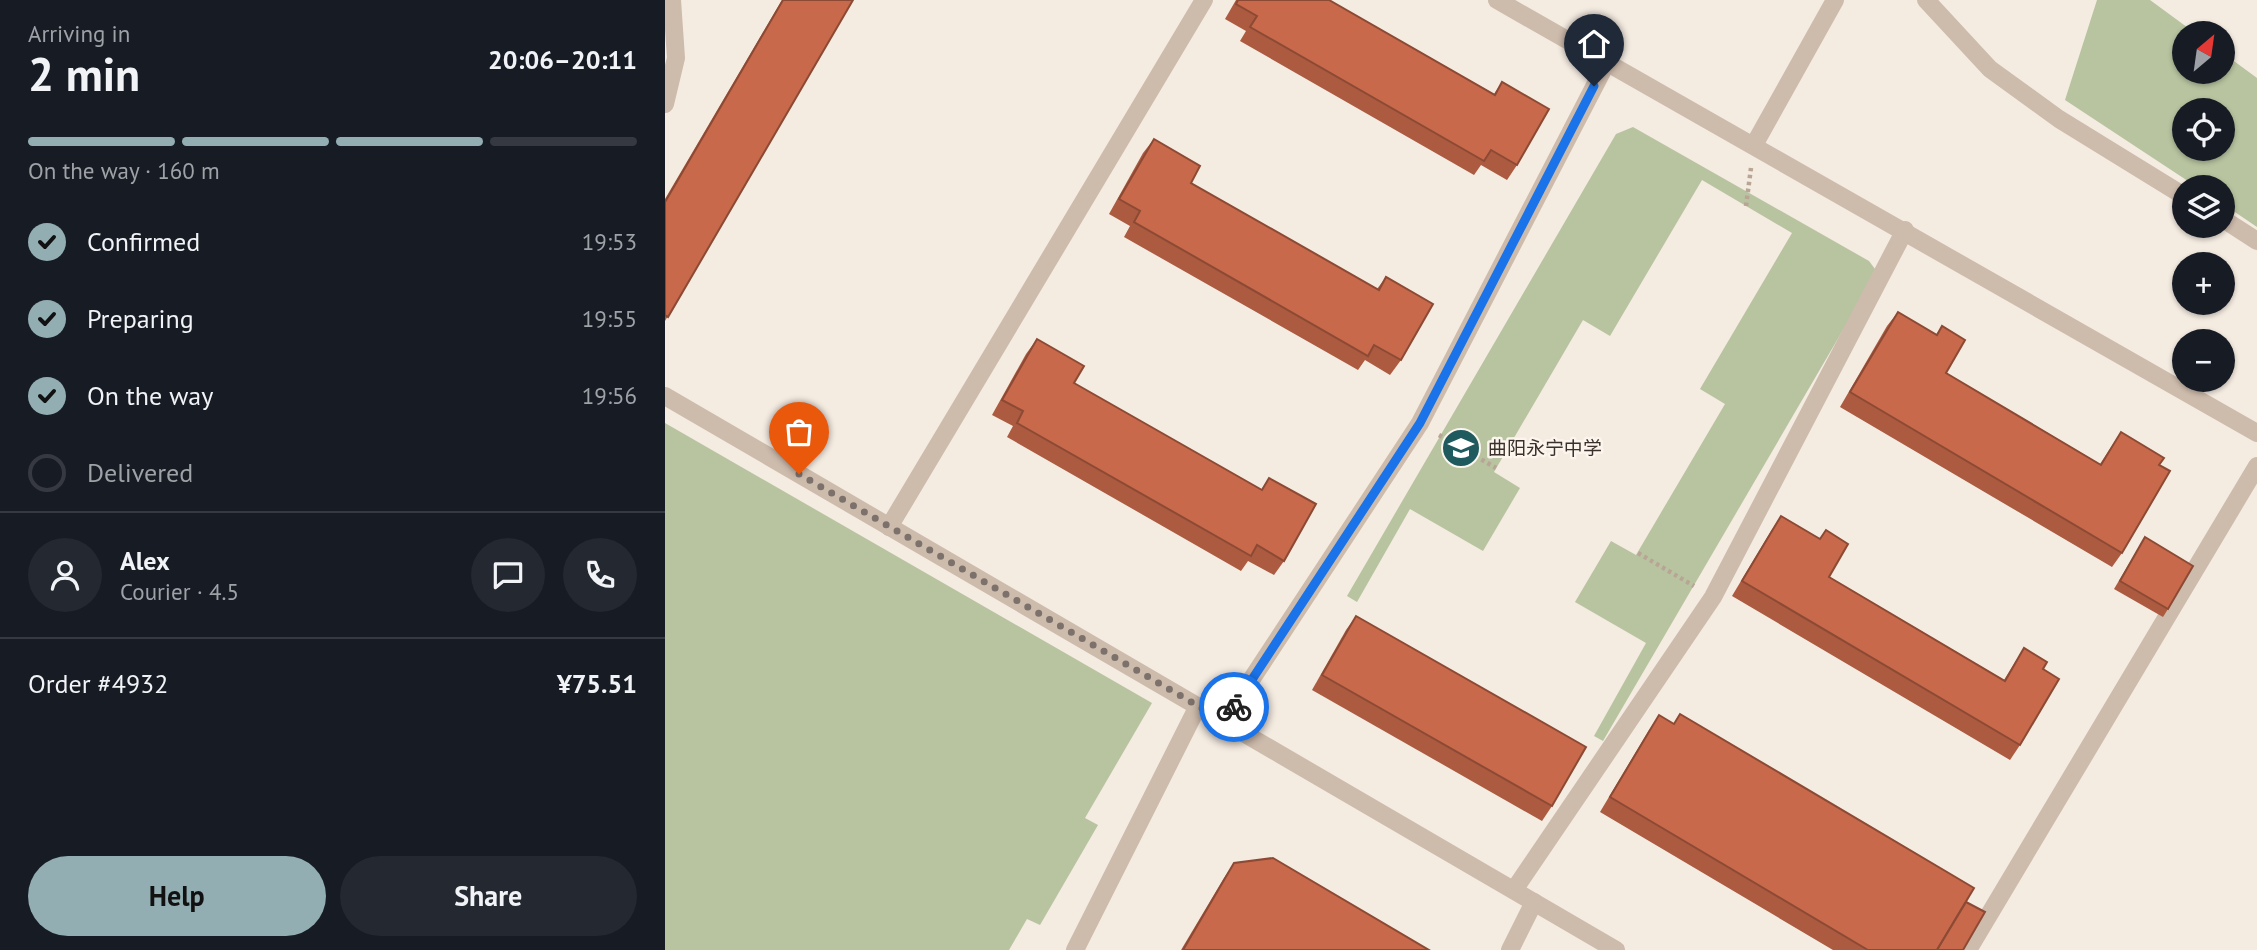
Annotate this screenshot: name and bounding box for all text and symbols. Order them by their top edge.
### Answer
pin [1564,14,1624,86]
text: Arriving in [28,19,130,48]
north arrow [2172,21,2235,84]
map controls [2172,21,2235,392]
icon: home [1575,25,1613,63]
text: 20:06–20:11 [488,43,637,76]
text: 2 min [28,44,140,104]
button: locate [2172,98,2235,161]
text: On the way · 160 m [28,156,220,185]
button: layers [2172,175,2235,238]
icon: check [28,223,66,261]
text: Confirmed [87,225,200,258]
text: 19:53 [582,227,637,256]
button: + [2172,252,2235,315]
icon: check [28,300,66,338]
text: Preparing [87,302,194,335]
text: 19:55 [582,304,637,333]
button: − [2172,329,2235,392]
icon: check [28,377,66,415]
text: On the way [87,379,213,412]
text: 19:56 [582,381,637,410]
pin [769,402,829,474]
icon: bag [780,413,818,451]
school or university icon: 曲阳永宁中学 [1440,427,1482,469]
place label: 曲阳永宁中学 [1488,436,1602,460]
text: Delivered [87,456,193,489]
button: person [28,538,102,612]
button: chat [471,538,545,612]
button: phone [563,538,637,612]
text: Alex [120,544,170,577]
text: Courier · 4.5 [120,577,239,606]
text: Order #4932 [28,667,168,700]
text: ¥75.51 [557,667,637,700]
courier [1199,672,1269,742]
icon: bike [1215,688,1253,726]
button: Help [28,856,326,936]
button: Share [340,856,637,936]

